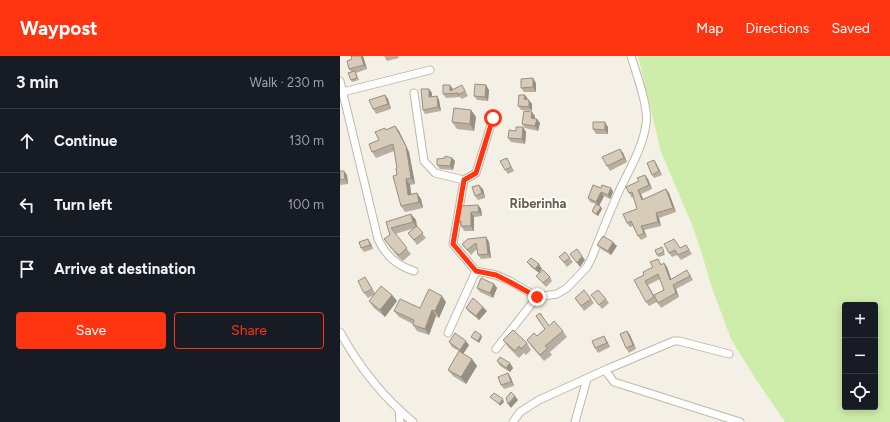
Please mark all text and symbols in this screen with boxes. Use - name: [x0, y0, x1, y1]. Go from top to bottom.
- text: Waypost: [20, 17, 98, 40]
- text: Map: [696, 20, 724, 37]
- text: Directions: [746, 20, 809, 37]
- text: Saved: [831, 20, 870, 37]
- text: 3 min: [16, 72, 58, 92]
- text: Walk · 230 m: [250, 75, 324, 90]
- route start: [484, 109, 502, 127]
- icon: ahead: [16, 130, 38, 152]
- text: Continue: [54, 132, 117, 150]
- text: 130 m: [289, 133, 324, 148]
- icon: left: [16, 194, 38, 216]
- text: Turn left: [54, 196, 112, 214]
- district label: Riberinha: [510, 196, 566, 211]
- text: 100 m: [288, 197, 324, 212]
- icon: arrive: [16, 258, 38, 280]
- text: Arrive at destination: [54, 260, 195, 278]
- route end: [528, 288, 546, 306]
- map controls: [842, 302, 878, 410]
- button: +: [842, 302, 878, 338]
- button: Save: [16, 312, 166, 349]
- button: Share: [174, 312, 324, 349]
- button: −: [842, 338, 878, 374]
- button: locate: [842, 374, 878, 410]

